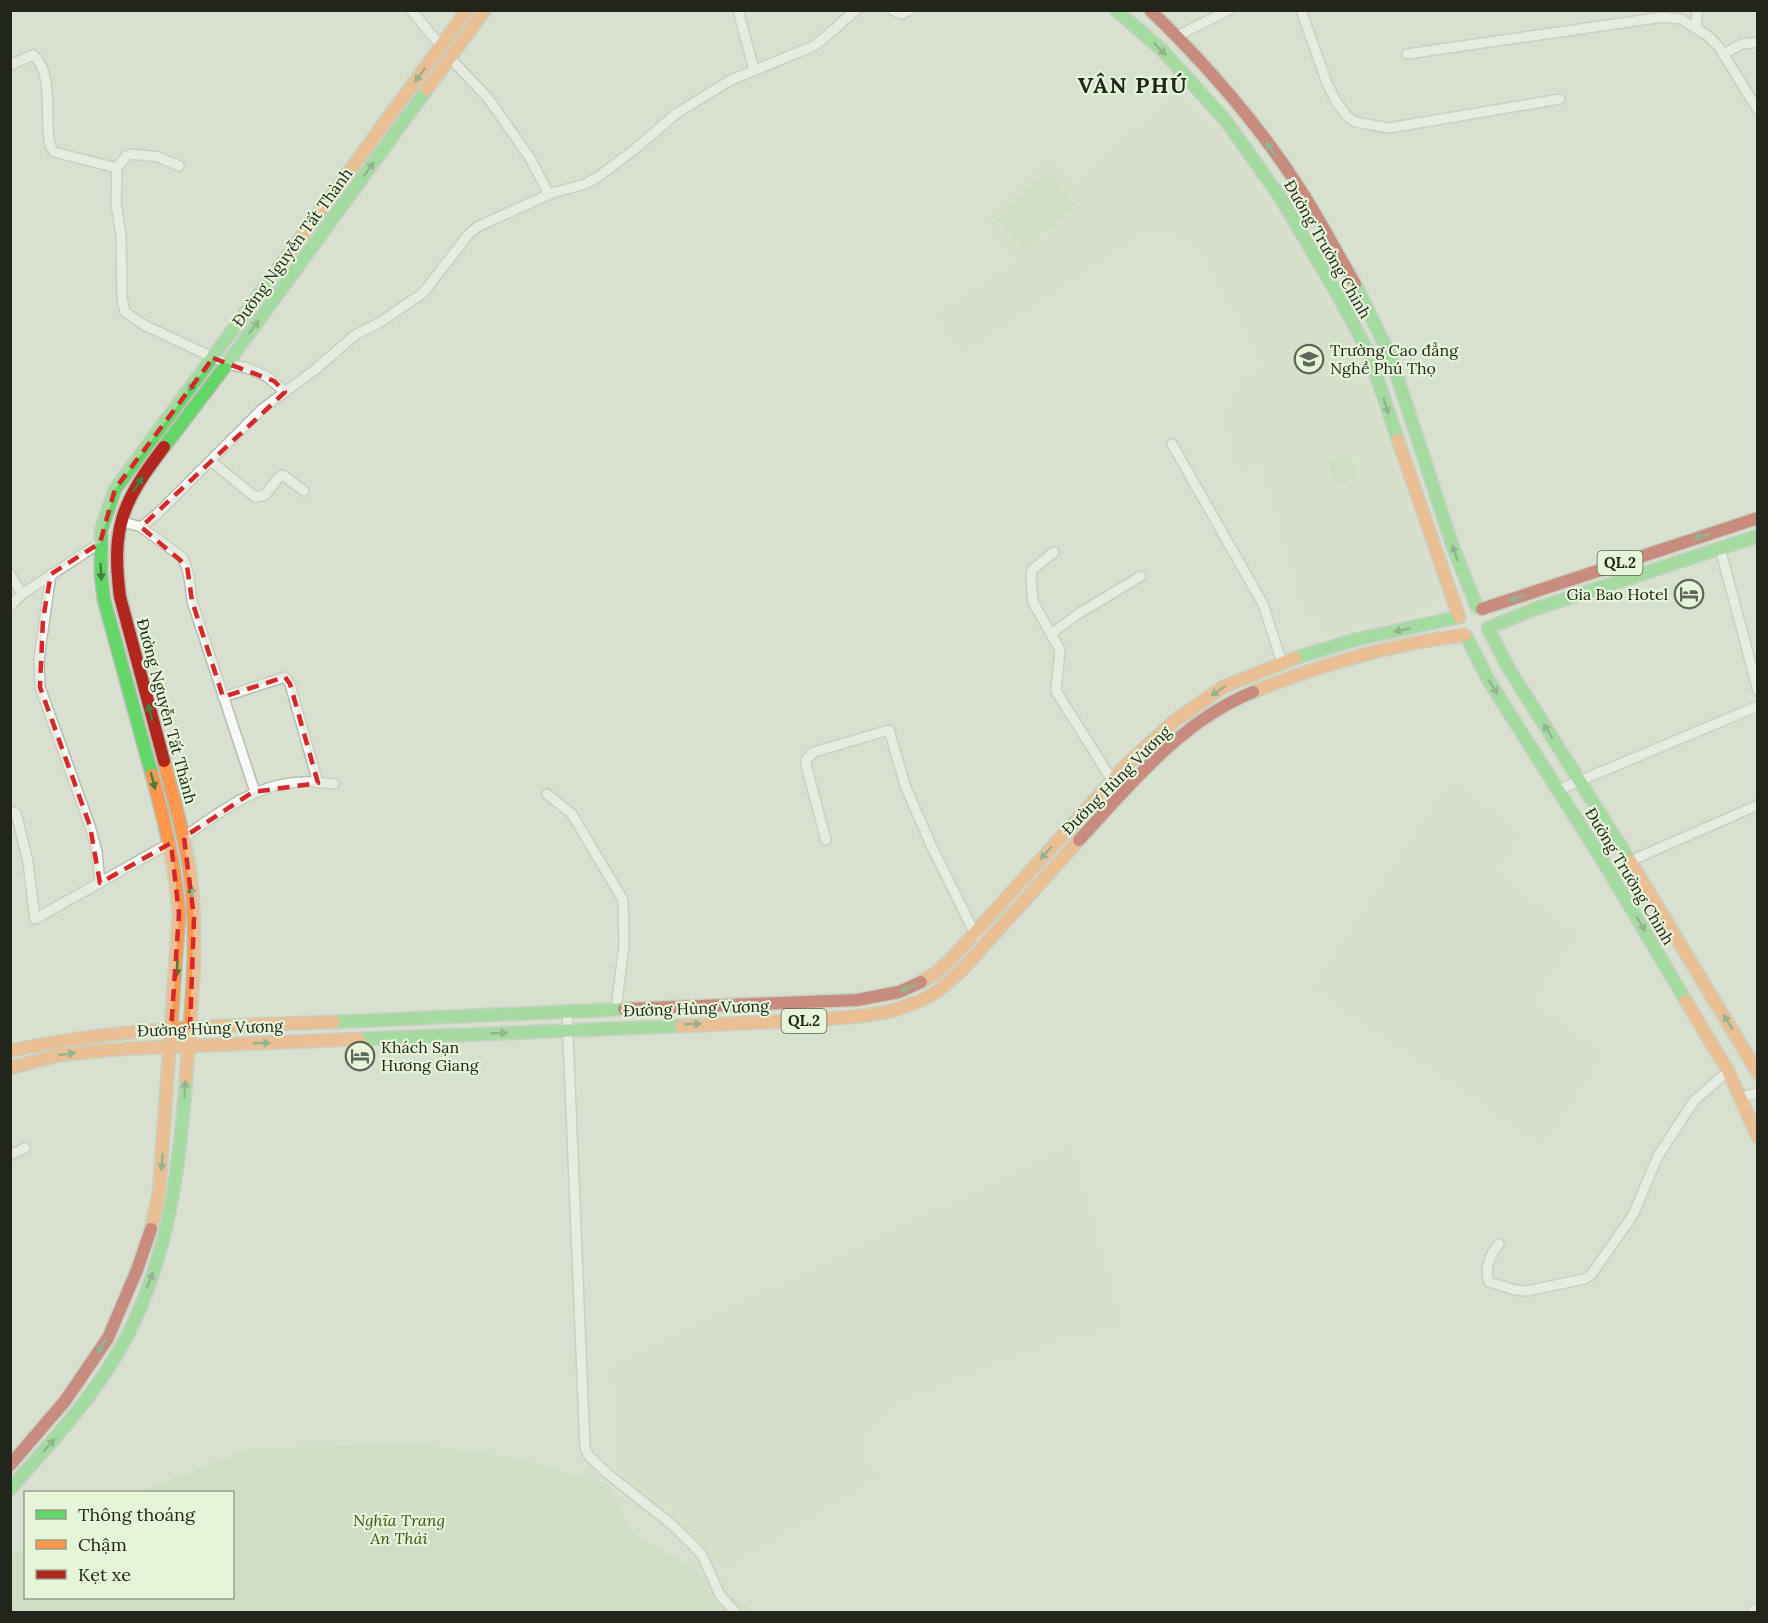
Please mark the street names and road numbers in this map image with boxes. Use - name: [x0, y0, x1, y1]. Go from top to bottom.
- street label: Đường Nguyễn Tất Thành: [228, 163, 357, 330]
- street label: Đường Trường Chinh: [1280, 176, 1376, 322]
- road number: QL.2: [1598, 551, 1642, 575]
- street label: Đường Nguyễn Tất Thành: [133, 616, 202, 806]
- street label: Đường Hùng Vương: [1057, 720, 1176, 839]
- street label: Đường Trường Chinh: [1581, 804, 1679, 949]
- street label: Đường Hùng Vương: [623, 995, 770, 1021]
- road number: QL.2: [782, 1009, 826, 1033]
- street label: Đường Hùng Vương: [137, 1015, 284, 1041]

